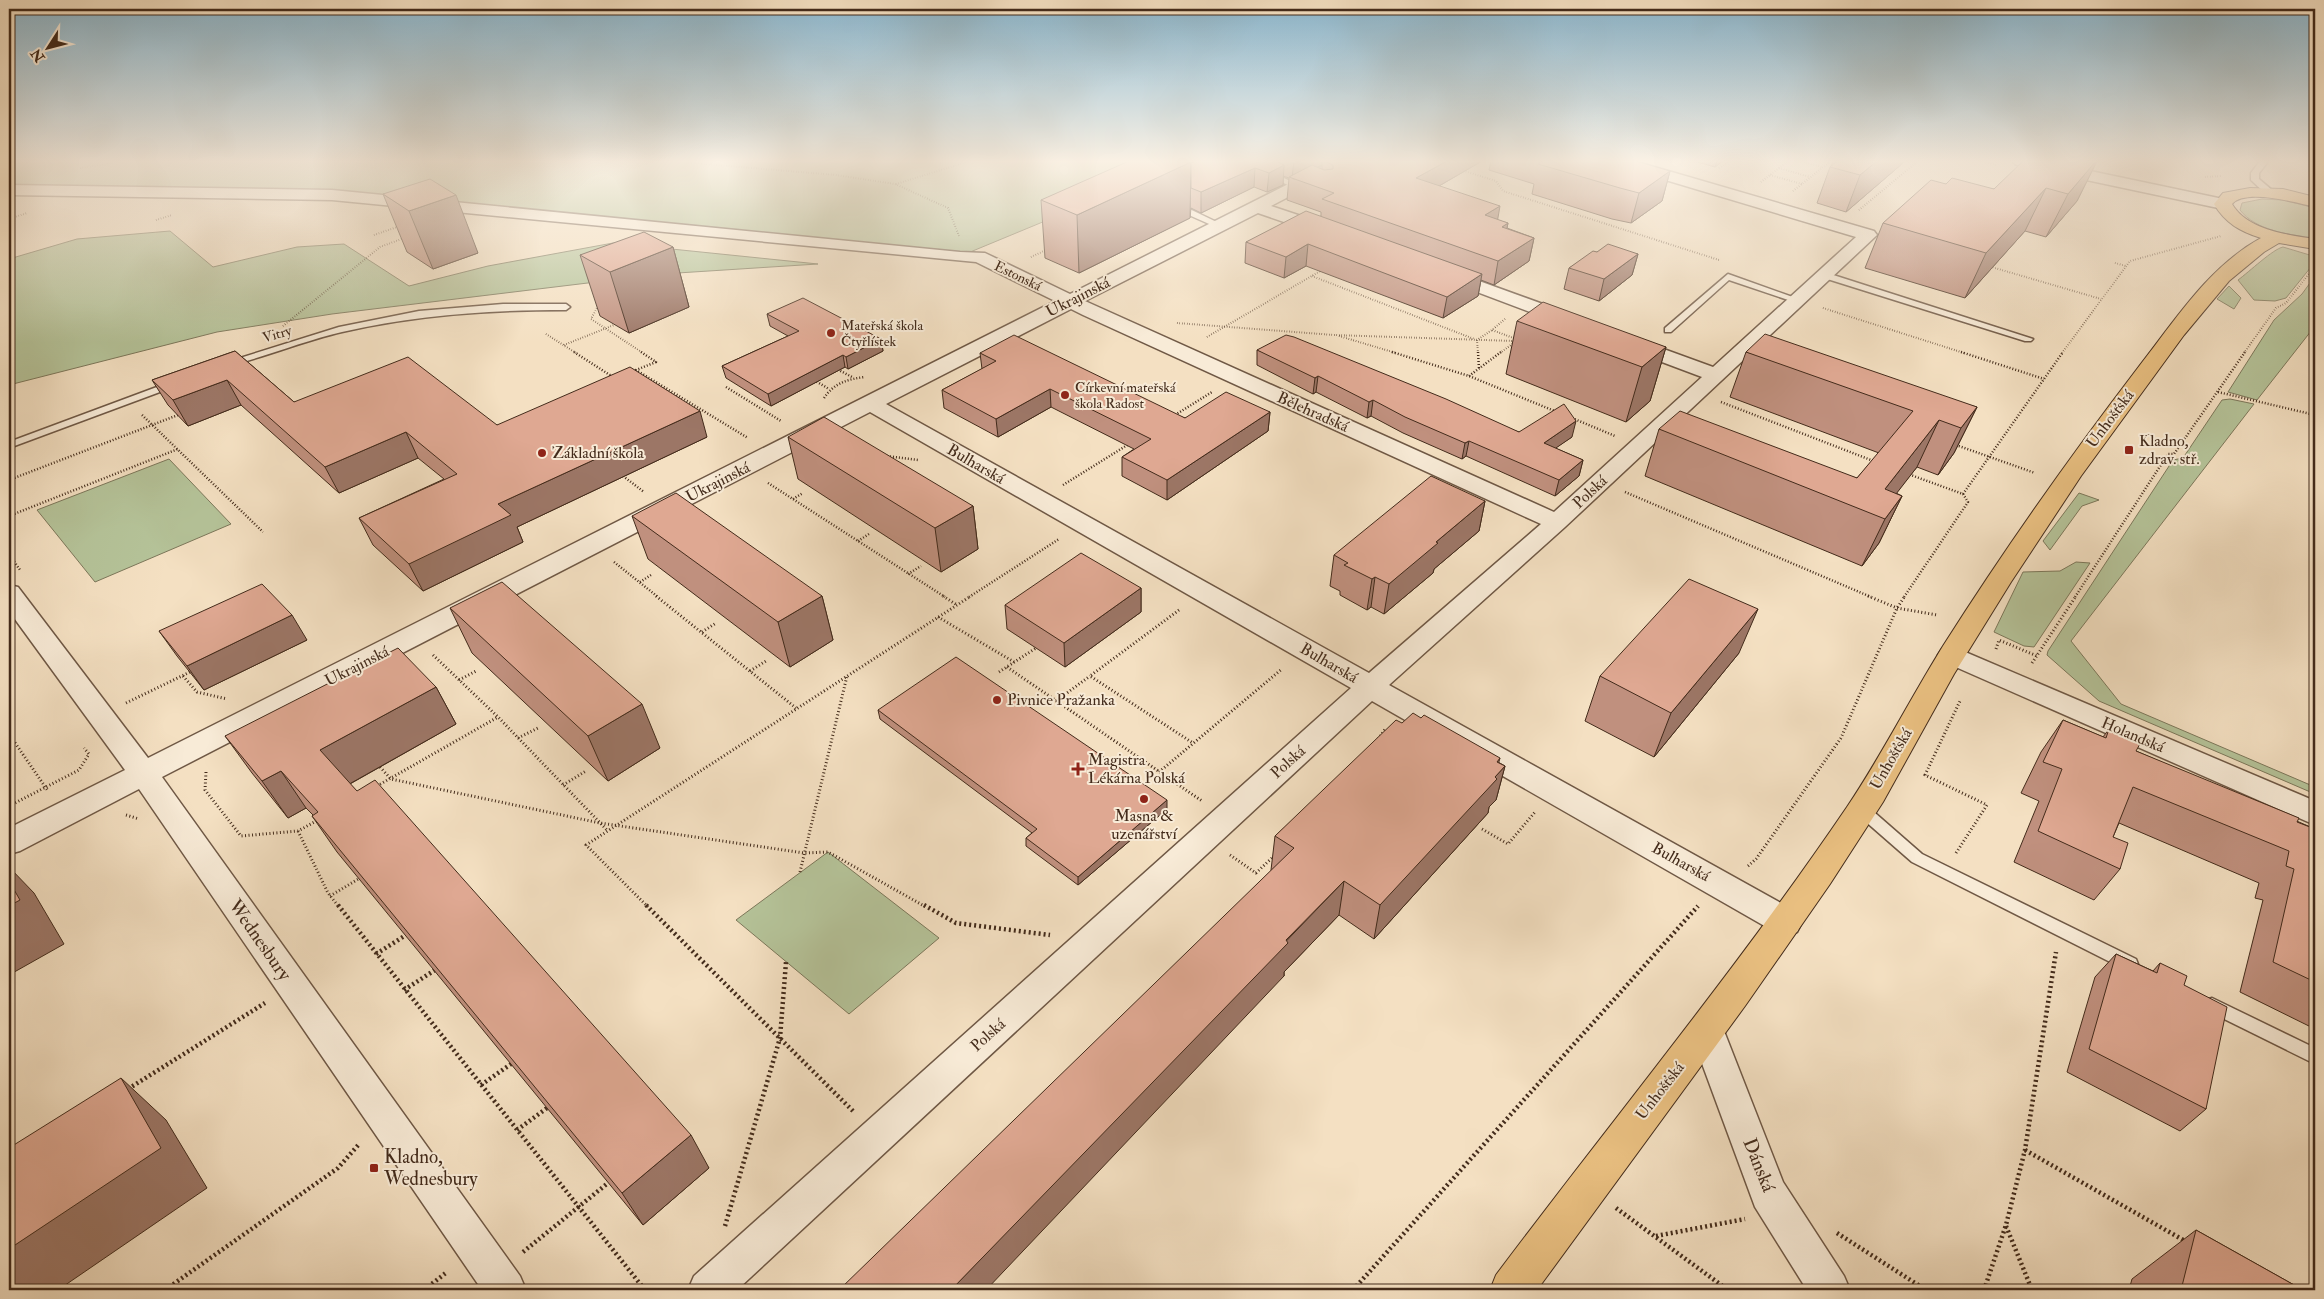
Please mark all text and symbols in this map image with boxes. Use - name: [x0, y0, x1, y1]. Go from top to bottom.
- north arrow: [22, 22, 72, 72]
- text: N: [27, 45, 49, 66]
- street label: Estonská: [992, 257, 1045, 295]
- street label: Ukrajinská: [1043, 272, 1114, 322]
- place label: Mateřská škola Čtyřlístek: [841, 317, 923, 351]
- street label: Vitry: [261, 322, 295, 347]
- marker: Mateřská škola Čtyřlístek: [825, 327, 837, 339]
- place label: Církevní mateřská škola Radost: [1075, 379, 1176, 412]
- street label: Unhošťská: [2082, 386, 2139, 452]
- street label: Bělehradská: [1274, 387, 1352, 437]
- marker: Církevní mateřská škola Radost: [1059, 389, 1071, 401]
- place label: Kladno, zdrav. stř.: [2139, 431, 2200, 469]
- street label: Bulharská: [944, 439, 1009, 489]
- place label: Základní škola: [552, 443, 644, 463]
- marker: Kladno, zdrav. stř.: [2123, 444, 2135, 456]
- marker: Základní škola: [536, 447, 548, 459]
- street label: Ukrajinská: [683, 457, 754, 507]
- street label: Polská: [1568, 471, 1612, 513]
- street label: Bulharská: [1297, 638, 1362, 688]
- street label: Ukrajinská: [322, 641, 393, 691]
- place label: Pivnice Pražanka: [1007, 690, 1115, 710]
- marker: Pivnice Pražanka: [991, 694, 1003, 706]
- street label: Holandská: [2098, 713, 2168, 757]
- street label: Unhošťská: [1865, 724, 1917, 793]
- street label: Polská: [1266, 741, 1310, 783]
- place label: Magistra Lékárna Polská: [1088, 750, 1185, 788]
- marker: Magistra Lékárna Polská: [1072, 763, 1084, 775]
- marker: Masna & uzenářství: [1138, 793, 1150, 805]
- place label: Masna & uzenářství: [1111, 806, 1178, 844]
- street label: Bulharská: [1648, 838, 1714, 886]
- street label: Wednesbury: [223, 894, 297, 986]
- street label: Polská: [966, 1014, 1010, 1056]
- street label: Unhošťská: [1631, 1058, 1689, 1124]
- street label: Dánská: [1737, 1134, 1781, 1196]
- place label: Kladno, Wednesbury: [383, 1145, 478, 1191]
- marker: Kladno, Wednesbury: [368, 1162, 380, 1174]

